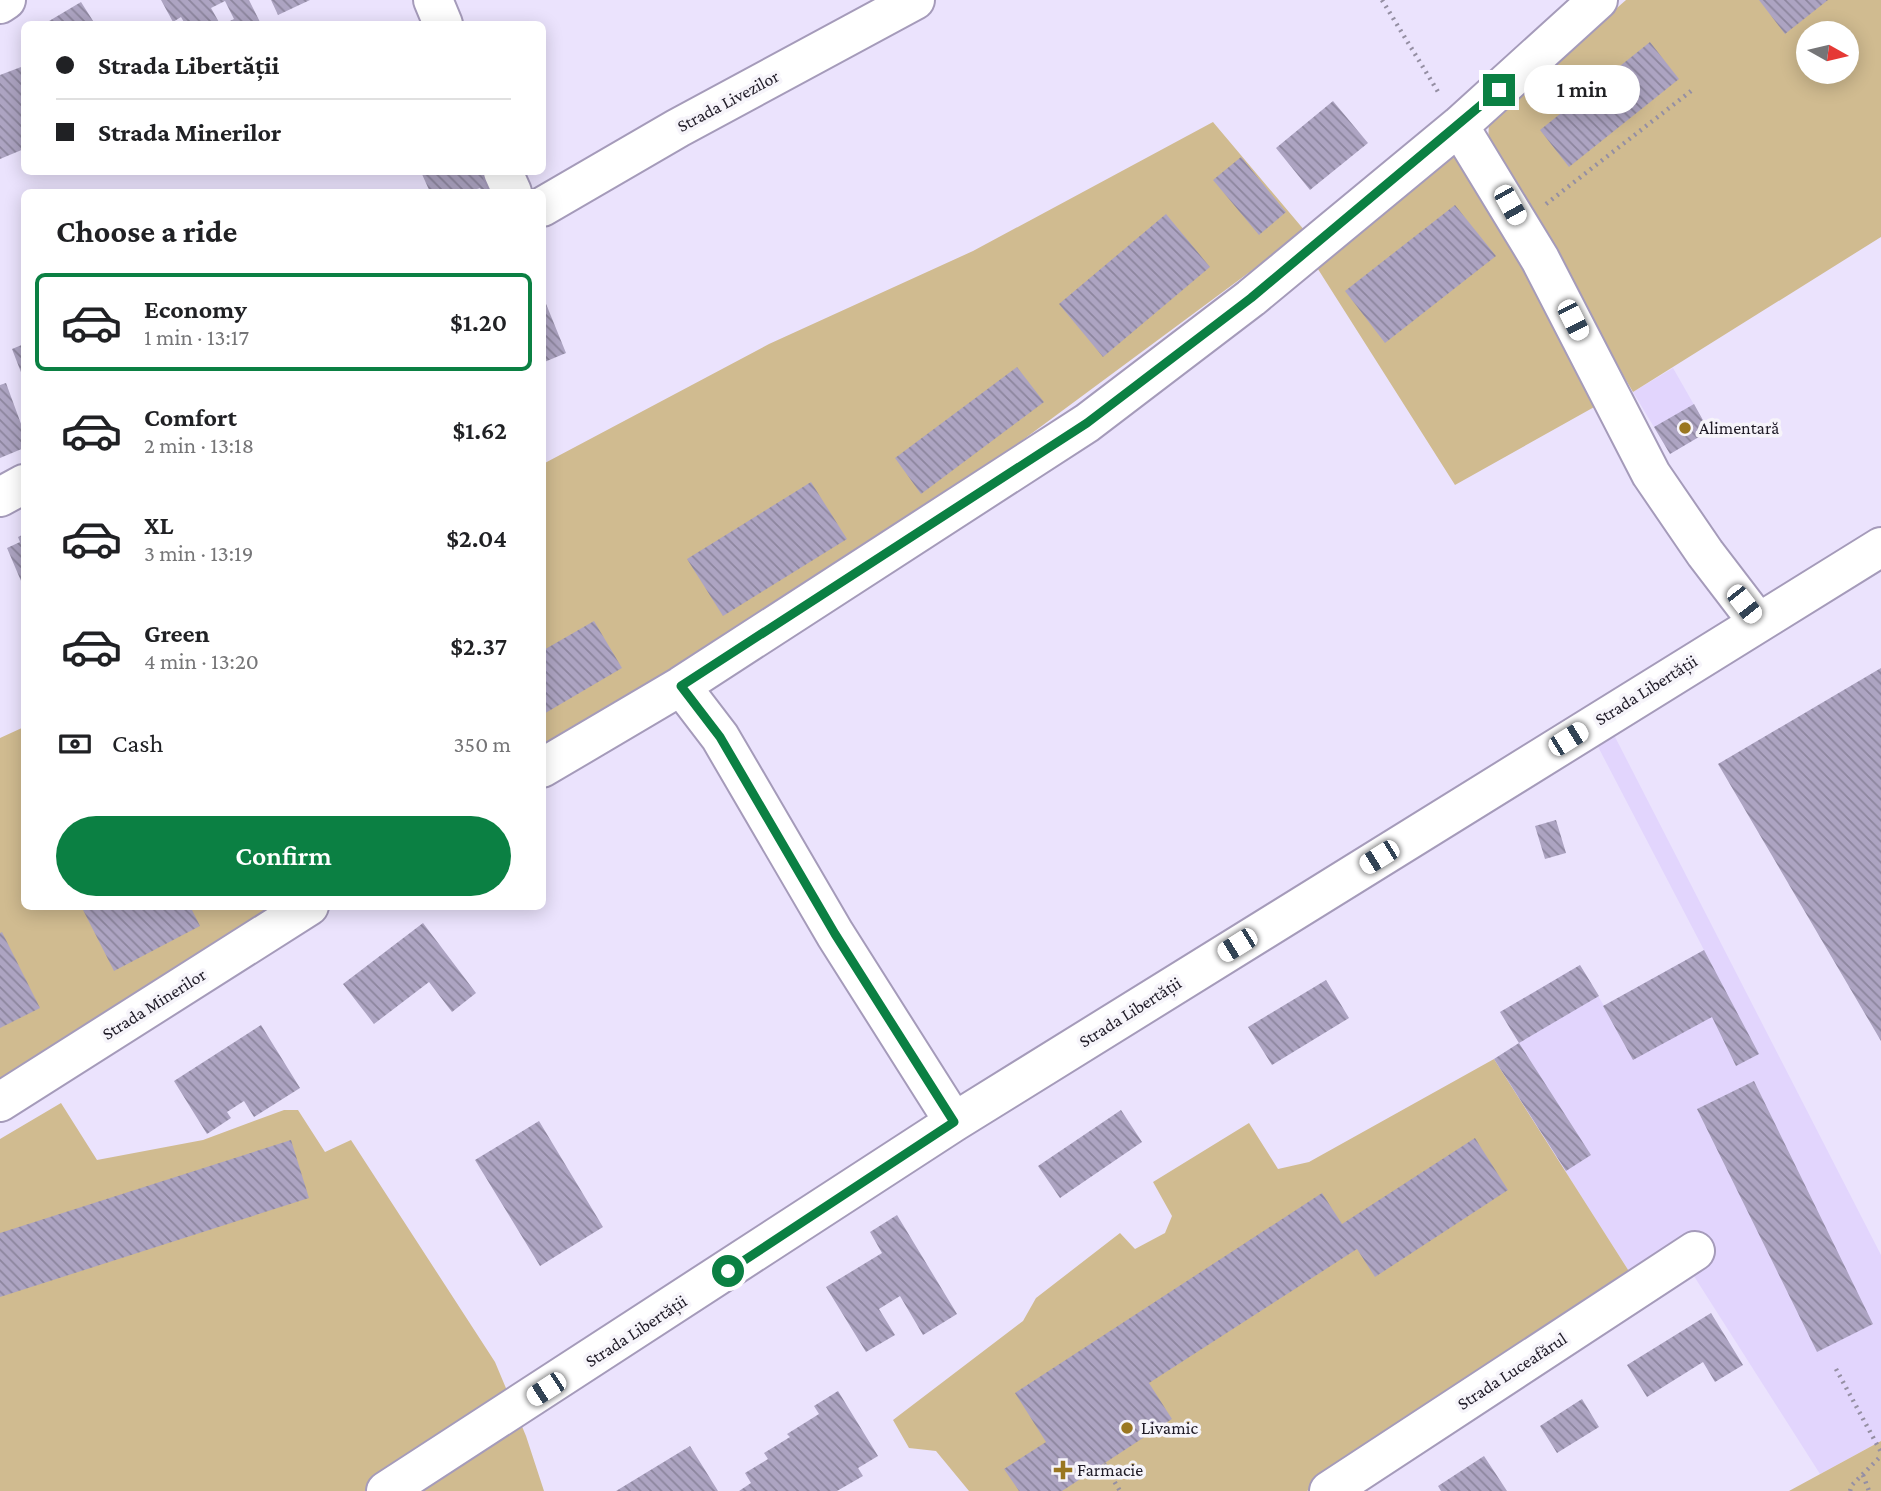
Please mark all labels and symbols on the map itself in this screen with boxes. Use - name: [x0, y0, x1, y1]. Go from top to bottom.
- north arrow: [1796, 21, 1858, 84]
- street label: Strada Livezilor: [674, 66, 783, 136]
- callout: 1 min: [1524, 66, 1639, 114]
- route end: [1483, 74, 1515, 106]
- car: [1491, 182, 1530, 228]
- car: [1555, 297, 1592, 343]
- place label: Alimentară: [1699, 418, 1779, 438]
- marker: Alimentară: [1677, 420, 1693, 436]
- car: [1723, 581, 1766, 627]
- street label: Strada Libertății: [1591, 650, 1702, 731]
- car: [1545, 719, 1592, 759]
- car: [1356, 837, 1403, 877]
- car: [1214, 925, 1261, 965]
- street label: Strada Minerilor: [99, 964, 210, 1044]
- street label: Strada Libertății: [1075, 972, 1186, 1053]
- route start: [712, 1255, 744, 1287]
- street label: Strada Libertății: [582, 1291, 692, 1373]
- street label: Strada Luceafărul: [1454, 1328, 1571, 1414]
- car: [523, 1369, 570, 1409]
- place label: Livamic: [1141, 1418, 1198, 1438]
- marker: Livamic: [1119, 1420, 1135, 1436]
- place label: Farmacie: [1077, 1460, 1143, 1480]
- marker: Farmacie: [1055, 1462, 1071, 1478]

